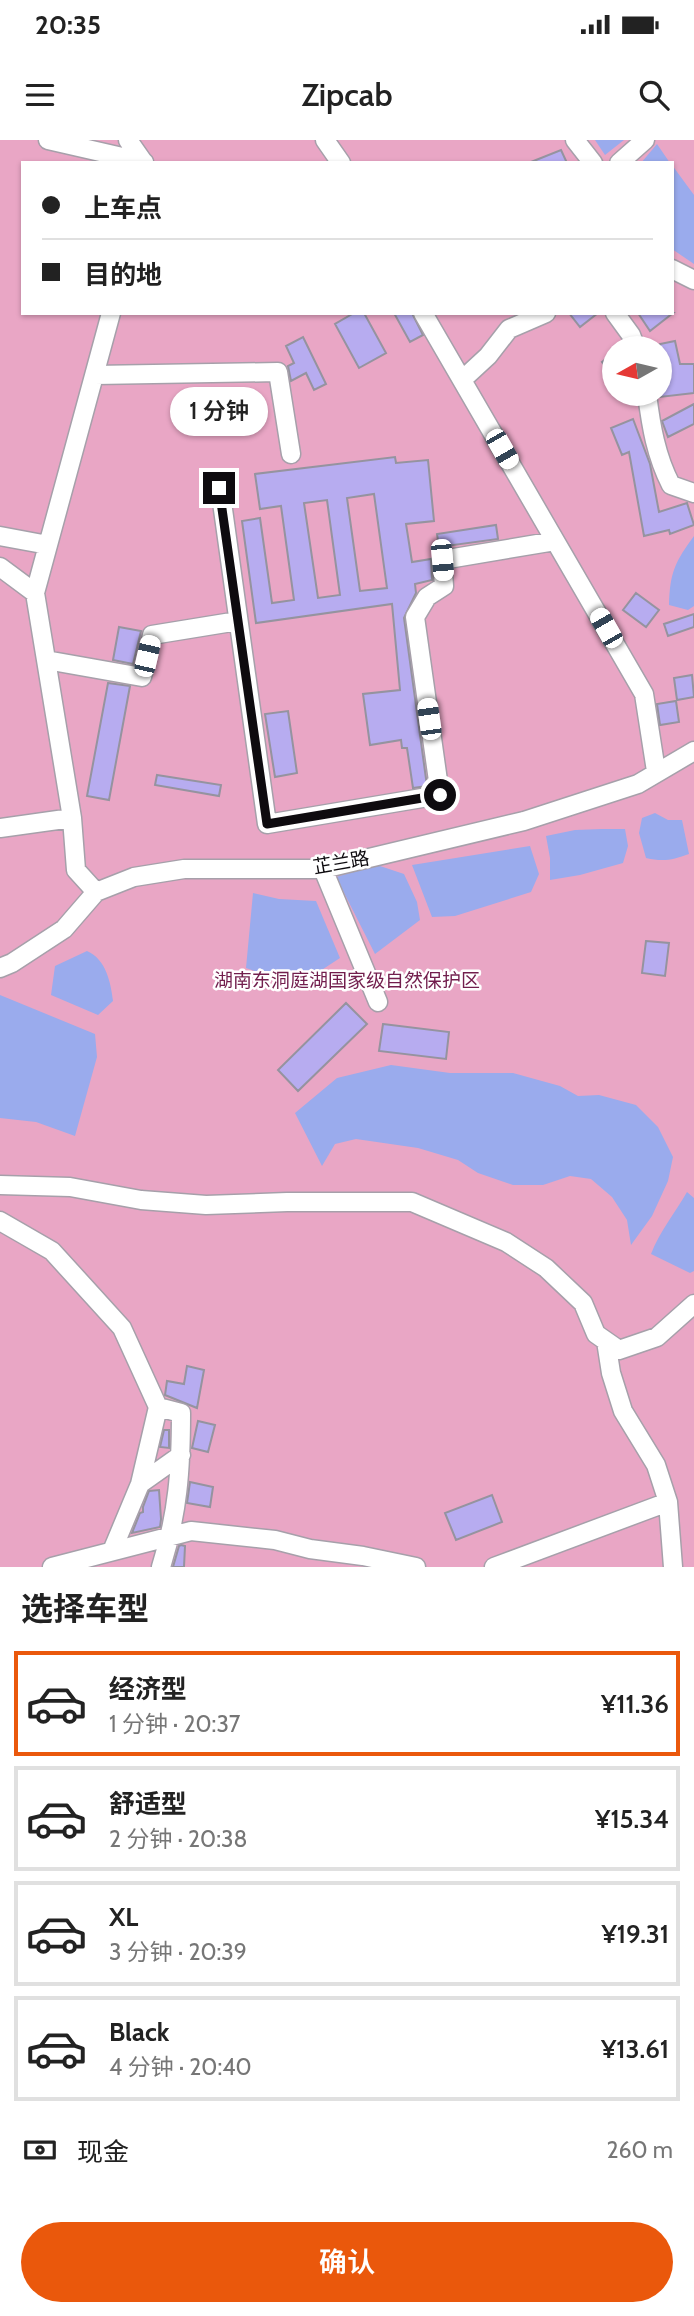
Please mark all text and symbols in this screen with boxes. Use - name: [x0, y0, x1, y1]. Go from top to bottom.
- text: 20:35: [35, 9, 101, 41]
- text: Zipcab: [301, 75, 393, 114]
- icon: menu: [21, 76, 59, 114]
- icon: search: [635, 76, 673, 114]
- text: 上车点: [84, 192, 162, 224]
- text: 目的地: [84, 259, 162, 291]
- north arrow: [602, 336, 672, 406]
- map controls: [602, 336, 672, 406]
- callout: 1 分钟: [170, 386, 268, 436]
- text: 1 分钟: [189, 397, 249, 425]
- car: [483, 426, 522, 472]
- route end: [203, 472, 235, 504]
- car: [430, 538, 455, 582]
- car: [587, 605, 626, 651]
- car: [133, 633, 162, 679]
- car: [416, 697, 443, 741]
- route start: [424, 779, 456, 811]
- street label: 芷兰路: [311, 846, 371, 879]
- park label: 湖南东洞庭湖国家级自然保护区: [214, 969, 480, 992]
- text: 选择车型: [21, 1589, 149, 1628]
- icon: car: [25, 1672, 88, 1735]
- text: 经济型: [109, 1673, 187, 1705]
- text: ¥11.36: [601, 1688, 669, 1720]
- text: 1 分钟 · 20:37: [109, 1710, 240, 1738]
- icon: car: [25, 1787, 88, 1850]
- text: 舒适型: [109, 1788, 187, 1820]
- text: ¥15.34: [595, 1803, 669, 1835]
- text: 2 分钟 · 20:38: [109, 1825, 247, 1853]
- text: XL: [109, 1901, 138, 1933]
- icon: car: [25, 1902, 88, 1965]
- text: ¥19.31: [601, 1918, 669, 1950]
- text: 3 分钟 · 20:39: [109, 1938, 247, 1966]
- text: Black: [109, 2016, 169, 2048]
- icon: car: [25, 2017, 88, 2080]
- text: ¥13.61: [601, 2033, 669, 2065]
- text: 4 分钟 · 20:40: [109, 2053, 252, 2081]
- icon: cash: [21, 2131, 59, 2169]
- text: 现金: [77, 2136, 129, 2168]
- text: 260 m: [606, 2136, 673, 2164]
- button: 确认: [21, 2222, 673, 2302]

